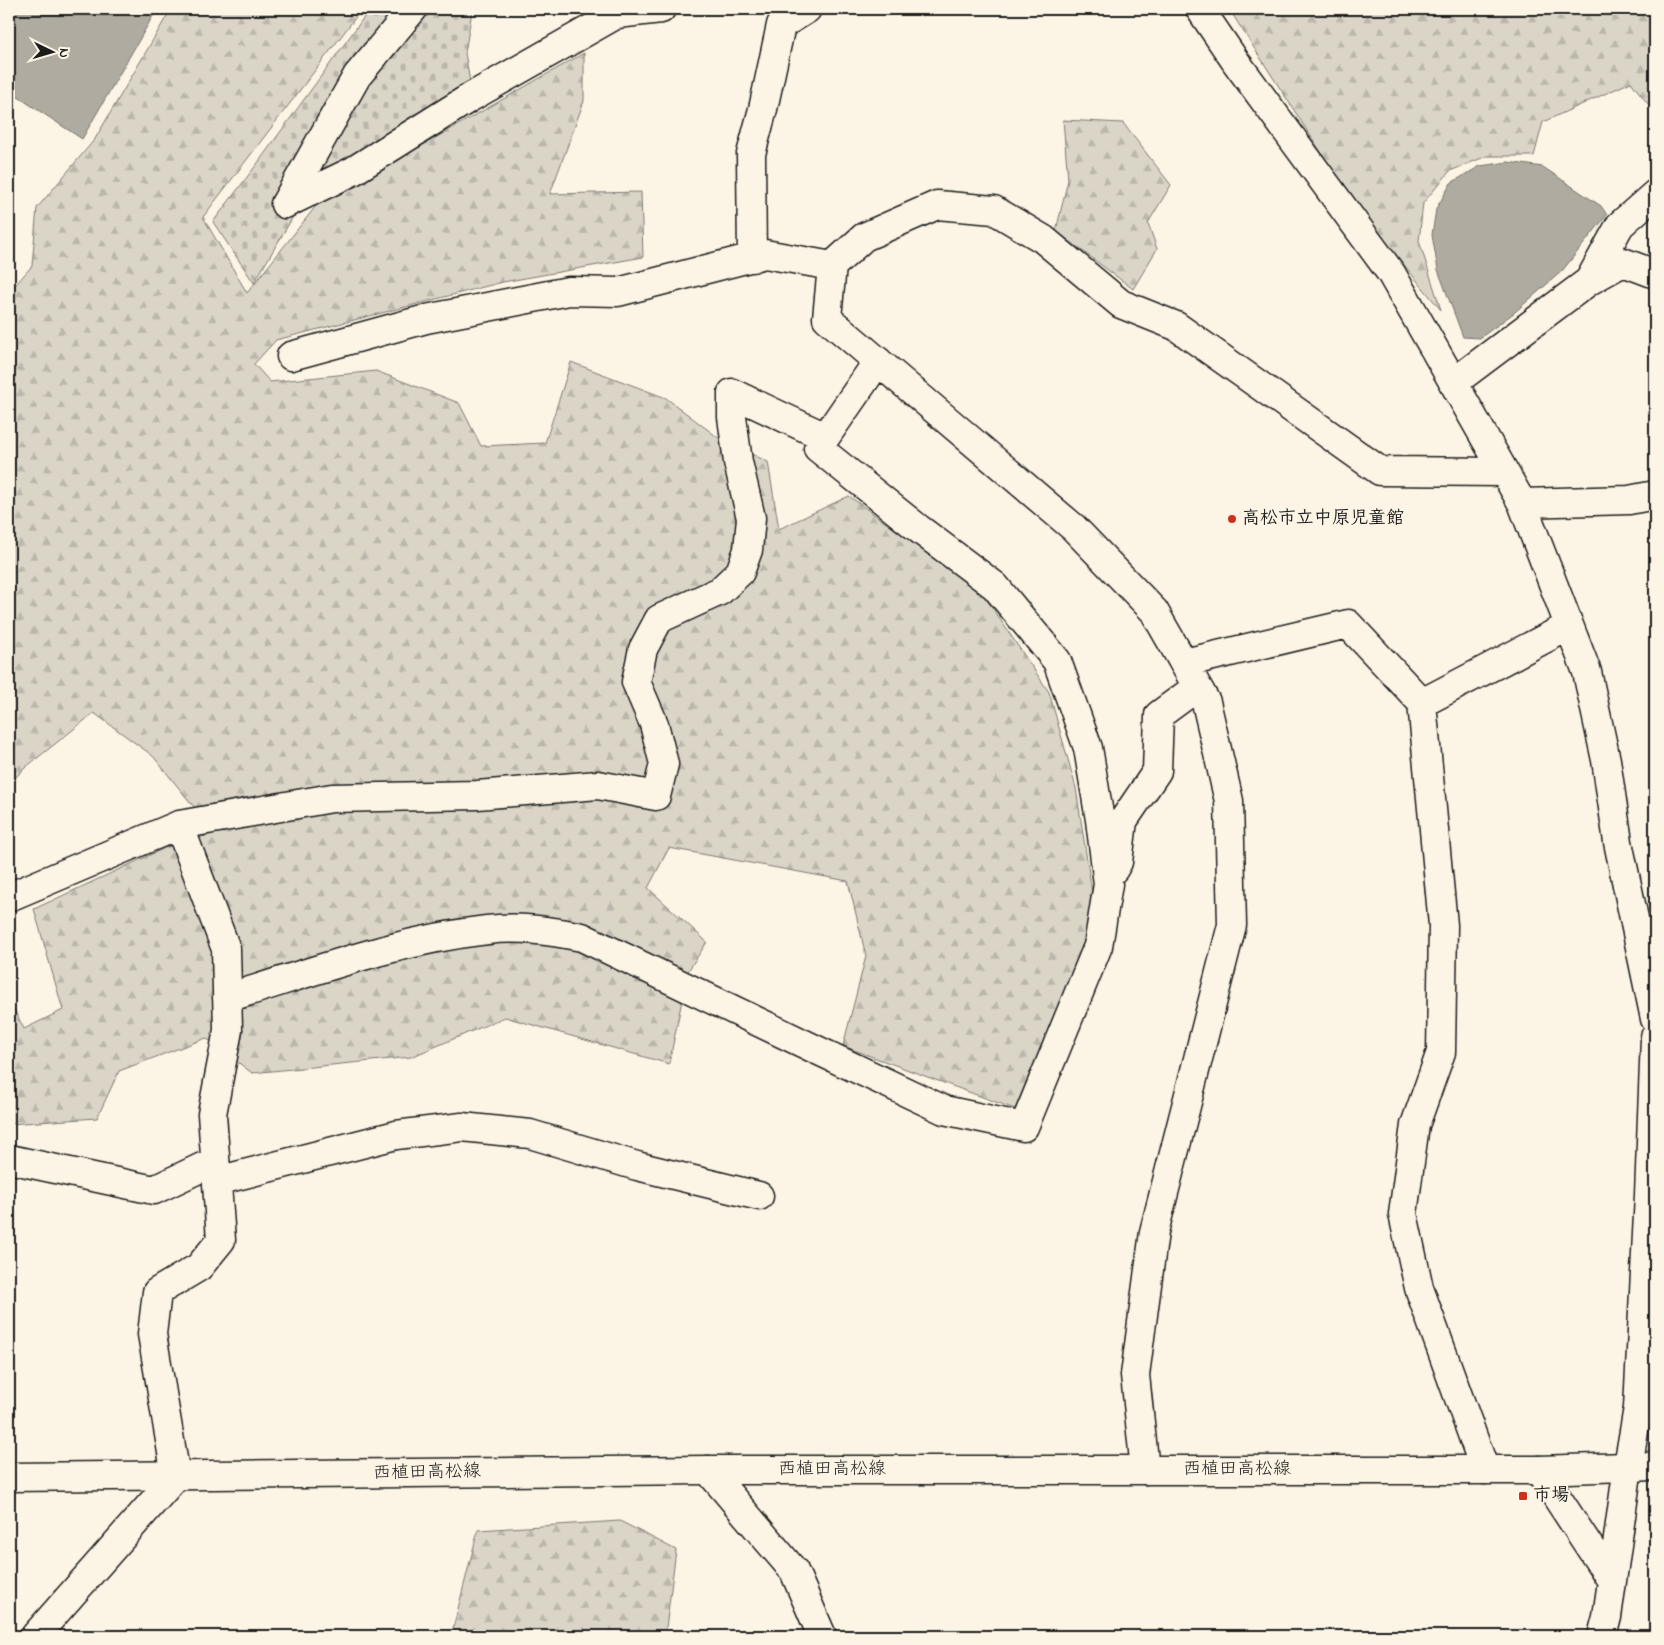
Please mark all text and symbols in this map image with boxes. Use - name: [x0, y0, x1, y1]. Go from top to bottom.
- north arrow: [28, 28, 78, 78]
- text: N: [53, 47, 74, 59]
- place label: 高松市立中原児童館: [1242, 506, 1404, 532]
- marker: 高松市立中原児童館: [1226, 513, 1238, 525]
- street label: 西植田高松線: [778, 1457, 886, 1483]
- street label: 西植田高松線: [1183, 1457, 1291, 1483]
- street label: 西植田高松線: [373, 1459, 481, 1487]
- place label: 市場: [1533, 1483, 1569, 1509]
- marker: 市場: [1517, 1490, 1529, 1502]

